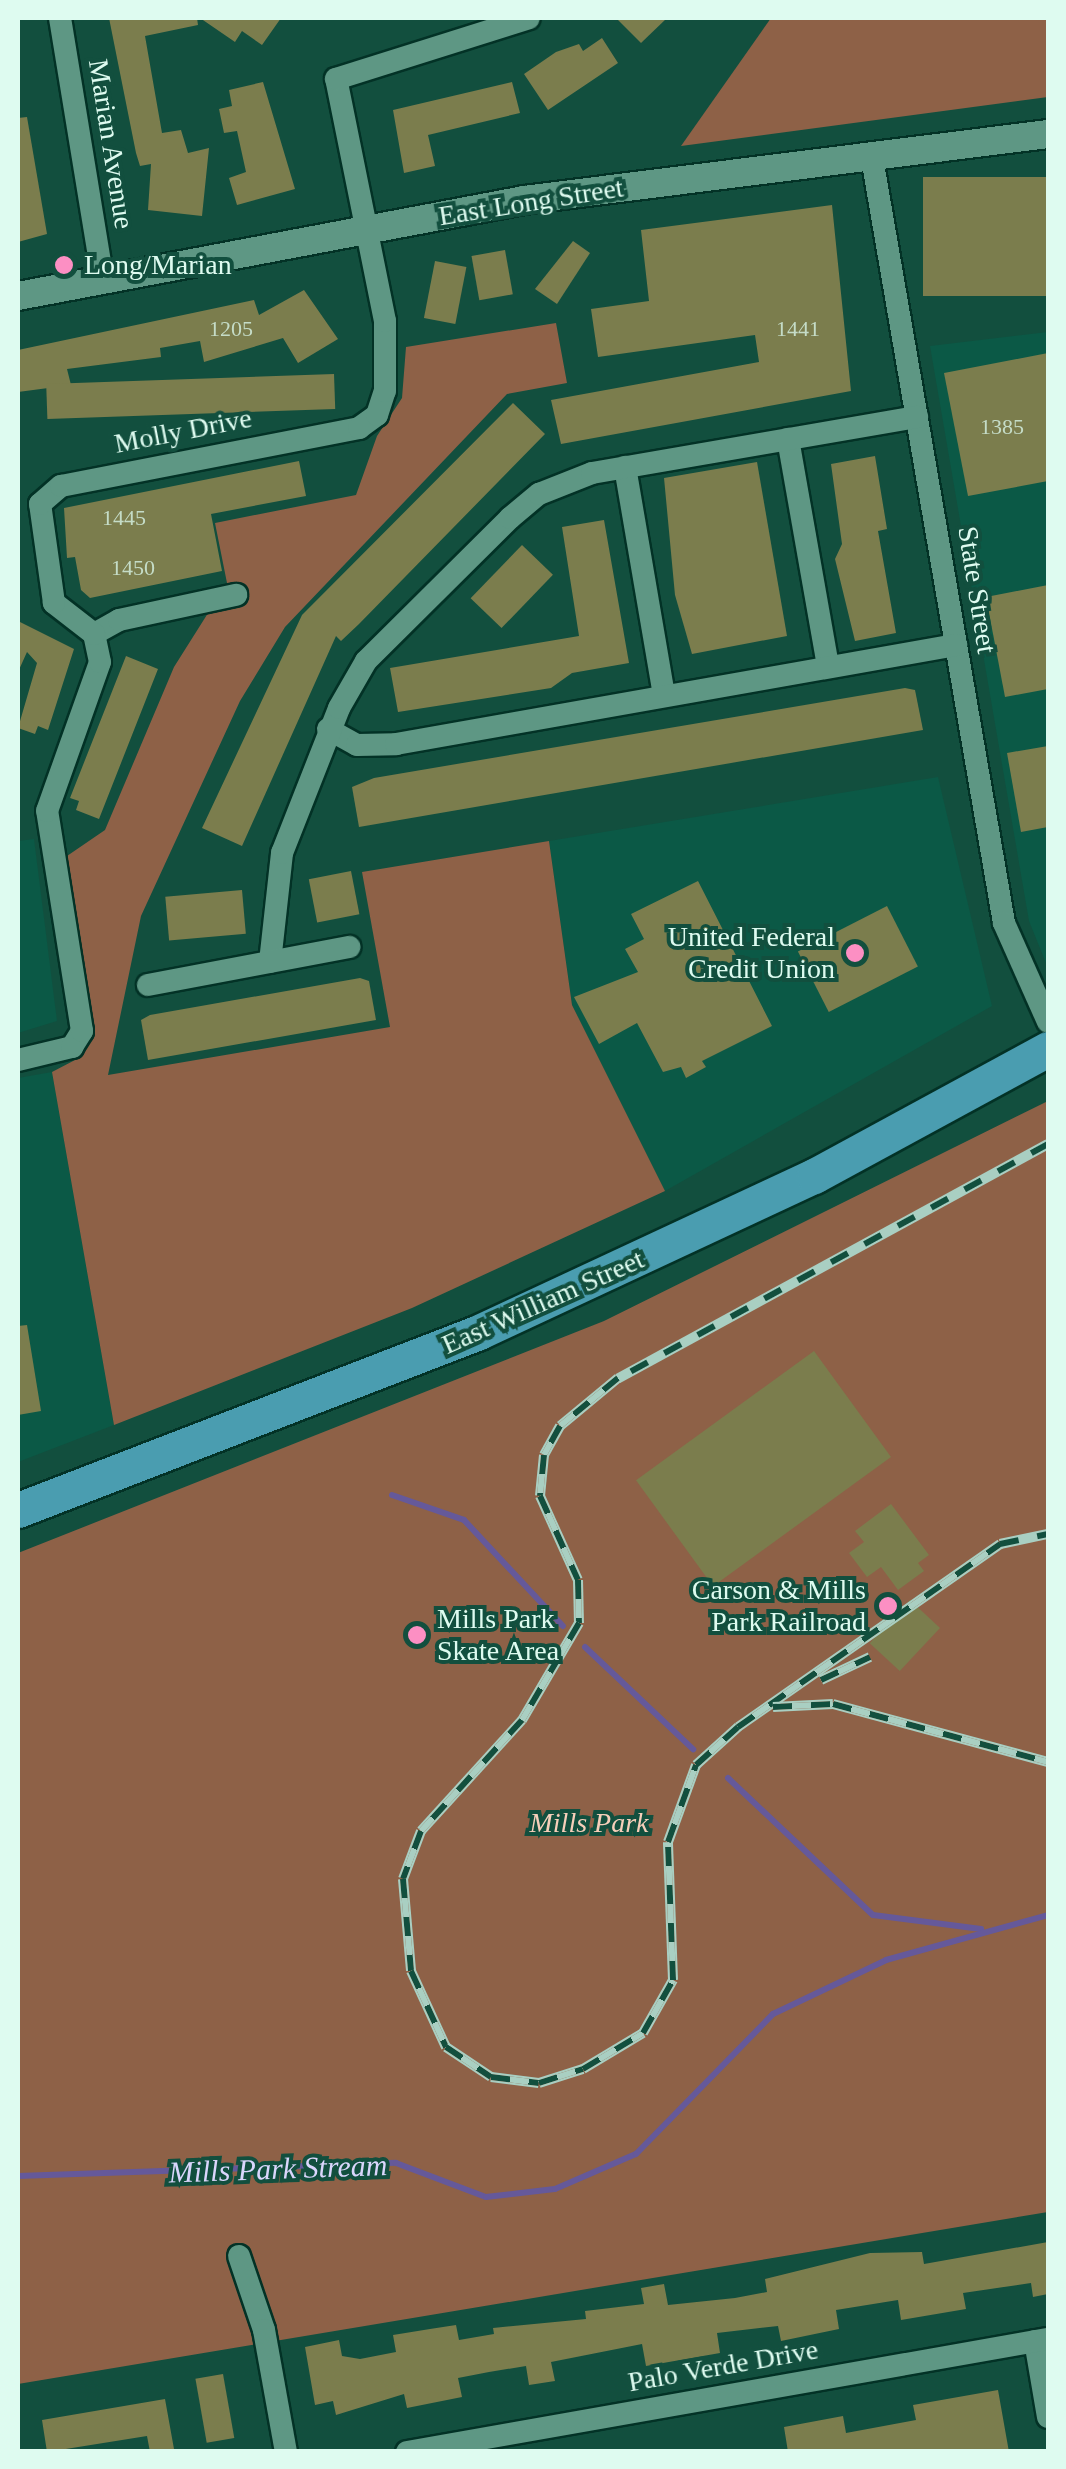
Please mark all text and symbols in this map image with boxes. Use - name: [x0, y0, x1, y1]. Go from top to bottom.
- street label: Marian Avenue: [81, 56, 141, 232]
- street label: East Long Street: [436, 171, 626, 233]
- place label: Long/Marian: [84, 248, 232, 282]
- marker: Long/Marian: [53, 254, 75, 276]
- house number: 1205: [209, 316, 253, 342]
- house number: 1441: [776, 316, 820, 342]
- street label: Molly Drive: [111, 401, 255, 461]
- house number: 1385: [980, 414, 1024, 440]
- house number: 1445: [102, 505, 146, 531]
- street label: State Street: [950, 524, 1004, 656]
- house number: 1450: [111, 555, 155, 581]
- place label: United Federal Credit Union: [668, 920, 835, 986]
- marker: United Federal Credit Union: [844, 942, 866, 964]
- street label: East William Street: [437, 1242, 649, 1362]
- place label: Carson & Mills Park Railroad: [692, 1573, 866, 1639]
- marker: Carson & Mills Park Railroad: [875, 1593, 901, 1619]
- place label: Mills Park Skate Area: [437, 1602, 561, 1668]
- marker: Mills Park Skate Area: [406, 1624, 428, 1646]
- park label: Mills Park: [530, 1806, 648, 1840]
- water label: Mills Park Stream: [168, 2147, 388, 2191]
- street label: Palo Verde Drive: [625, 2333, 821, 2399]

